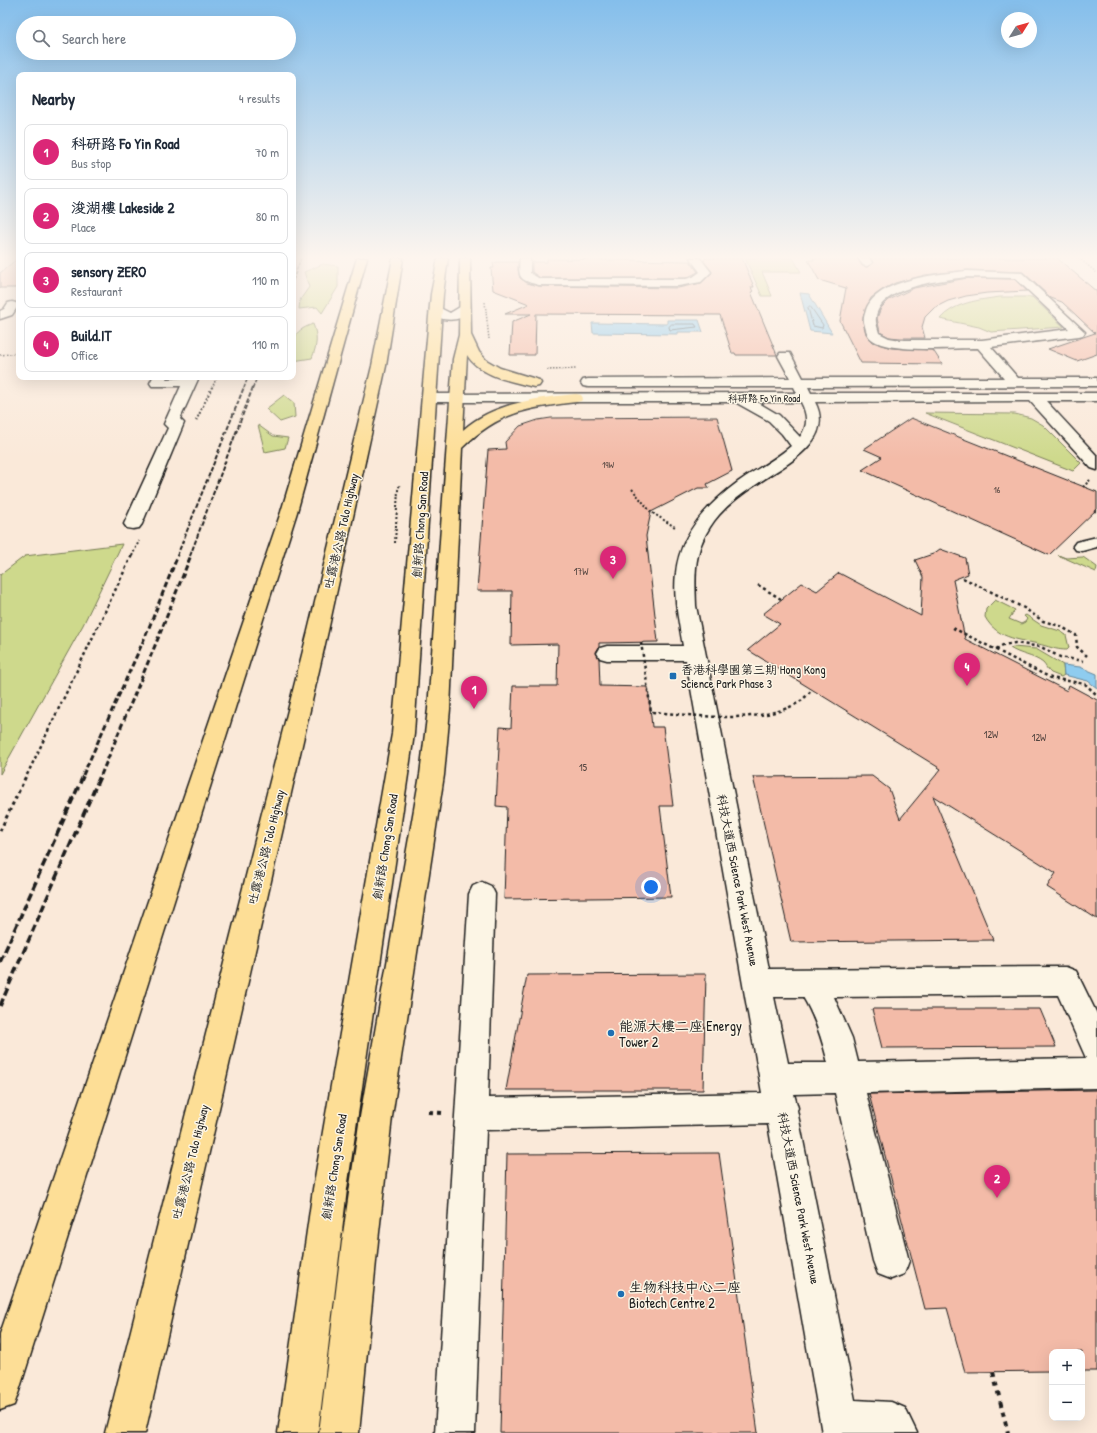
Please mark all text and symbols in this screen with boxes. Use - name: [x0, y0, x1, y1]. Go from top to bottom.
- north arrow: [1001, 12, 1037, 48]
- search box: [16, 16, 296, 60]
- icon: search: [30, 27, 52, 49]
- text: Search here: [62, 28, 126, 49]
- text: Nearby: [32, 87, 75, 110]
- text: 4 results: [239, 89, 280, 107]
- text: 科研路 Fo Yin Road: [71, 133, 179, 154]
- text: 1: [44, 143, 48, 161]
- text: 70 m: [255, 143, 279, 161]
- text: Bus stop: [71, 154, 111, 172]
- text: 浚湖樓 Lakeside 2: [71, 197, 175, 218]
- text: 2: [43, 207, 49, 225]
- text: 80 m: [256, 207, 279, 225]
- text: Place: [71, 218, 96, 236]
- text: sensory ZERO: [71, 261, 146, 282]
- text: 3: [43, 271, 49, 289]
- text: 110 m: [252, 271, 279, 289]
- text: Restaurant: [71, 282, 122, 300]
- text: Build.IT: [71, 325, 112, 346]
- text: 4: [44, 335, 48, 353]
- text: 110 m: [252, 335, 279, 353]
- text: Office: [71, 346, 98, 364]
- street label: 科研路 Fo Yin Road: [728, 392, 800, 405]
- house number: 19W: [602, 459, 615, 471]
- street label: 創新路 Chong San Road: [408, 471, 432, 579]
- street label: 吐露港公路 Tolo Highway: [319, 472, 363, 590]
- house number: 16: [994, 484, 1001, 496]
- pin: 3: [600, 546, 626, 579]
- house number: 17W: [574, 565, 589, 578]
- pin: 4: [954, 653, 980, 686]
- place label: 香港科學園第三期 Hong Kong Science Park Phase 3: [681, 661, 826, 692]
- marker: 香港科學園第三期 Hong Kong Science Park Phase 3: [668, 671, 678, 681]
- pin: 1: [461, 676, 487, 709]
- house number: 12W: [984, 728, 999, 741]
- house number: 12W: [1032, 731, 1047, 744]
- house number: 15: [579, 761, 588, 774]
- street label: 吐露港公路 Tolo Highway: [243, 788, 289, 906]
- street label: 創新路 Chong San Road: [368, 793, 402, 901]
- street label: 科技大道西 Science Park West Avenue: [713, 793, 763, 968]
- your location: [641, 877, 661, 897]
- place label: 能源大樓二座 Energy Tower 2: [619, 1016, 742, 1051]
- marker: 能源大樓二座 Energy Tower 2: [606, 1028, 616, 1038]
- street label: 吐露港公路 Tolo Highway: [167, 1103, 213, 1221]
- street label: 科技大道西 Science Park West Avenue: [774, 1111, 824, 1286]
- street label: 創新路 Chong San Road: [317, 1113, 351, 1221]
- pin: 2: [984, 1165, 1010, 1198]
- place label: 生物科技中心二座 Biotech Centre 2: [629, 1277, 741, 1312]
- marker: 生物科技中心二座 Biotech Centre 2: [616, 1289, 626, 1299]
- map controls: [1049, 1349, 1085, 1421]
- button: +: [1049, 1349, 1085, 1385]
- button: −: [1049, 1385, 1085, 1421]

